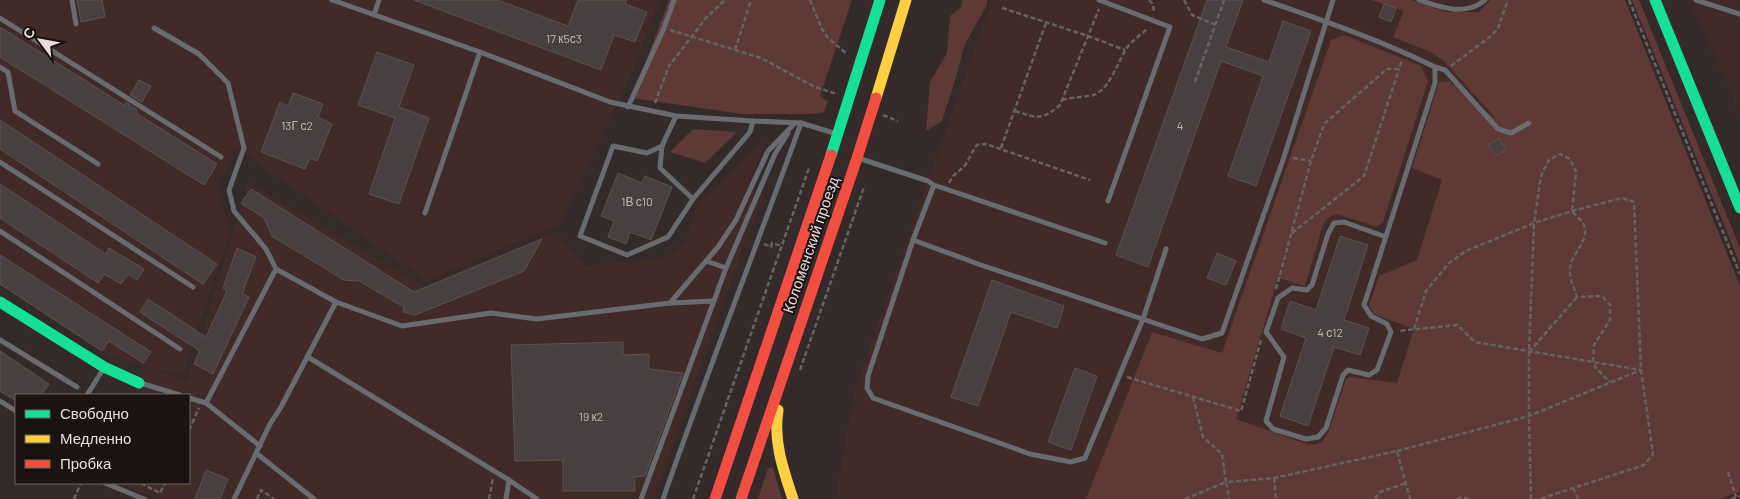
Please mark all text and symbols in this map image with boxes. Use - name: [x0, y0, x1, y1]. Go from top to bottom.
- north arrow: [15, 15, 65, 65]
- text: С: [19, 24, 38, 42]
- house number: 17 к5с3: [546, 31, 582, 45]
- house number: 13Г с2: [281, 118, 313, 132]
- house number: 4: [1177, 118, 1183, 132]
- street label: Коломенский проезд: [778, 174, 842, 315]
- house number: 1В с10: [621, 194, 653, 208]
- house number: 4 с12: [1317, 325, 1343, 339]
- legend: [15, 394, 190, 484]
- text: Свободно: [60, 404, 129, 422]
- house number: 19 к2: [579, 409, 603, 423]
- text: Медленно: [60, 429, 131, 447]
- text: Пробка: [60, 454, 112, 472]

